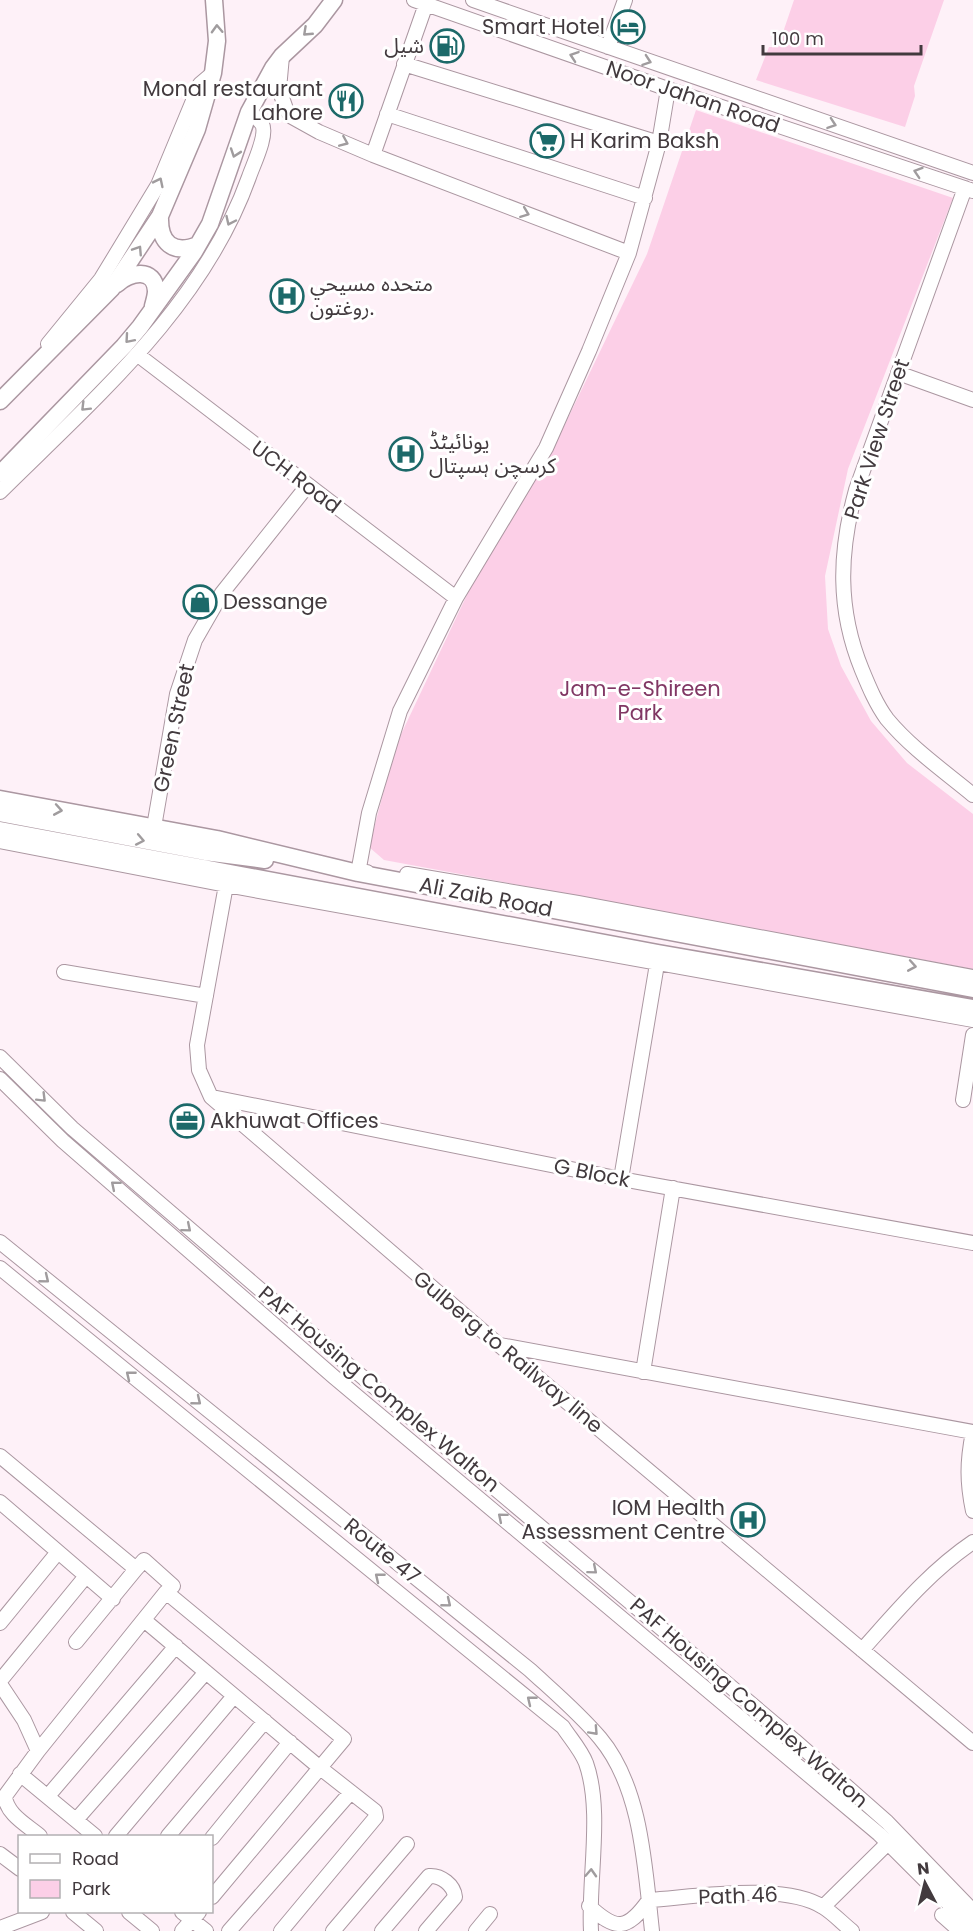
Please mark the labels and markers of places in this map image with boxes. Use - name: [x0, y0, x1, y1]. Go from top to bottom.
- hotel icon: Smart Hotel: [610, 9, 646, 45]
- place label: Smart Hotel: [482, 12, 605, 41]
- fuel station icon: شیل: [429, 28, 465, 64]
- place label: شیل: [384, 31, 424, 60]
- place label: Monal restaurant Lahore: [143, 74, 323, 127]
- restaurant icon: Monal restaurant Lahore: [328, 83, 364, 119]
- supermarket icon: H Karim Baksh: [529, 123, 565, 159]
- place label: H Karim Baksh: [570, 126, 719, 155]
- place label: متحده مسیحي روغتون.: [310, 269, 433, 322]
- hospital icon: متحده مسیحي روغتون.: [269, 278, 305, 314]
- place label: یونائیٹڈ کرسچن ہسپتال: [429, 427, 556, 480]
- hospital icon: یونائیٹڈ کرسچن ہسپتال: [388, 436, 424, 472]
- shop icon: Dessange: [182, 584, 218, 620]
- place label: Dessange: [223, 587, 328, 616]
- office icon: Akhuwat Offices: [169, 1103, 205, 1139]
- place label: Akhuwat Offices: [210, 1106, 379, 1135]
- place label: IOM Health Assessment Centre: [521, 1493, 725, 1546]
- hospital icon: IOM Health Assessment Centre: [730, 1502, 766, 1538]

